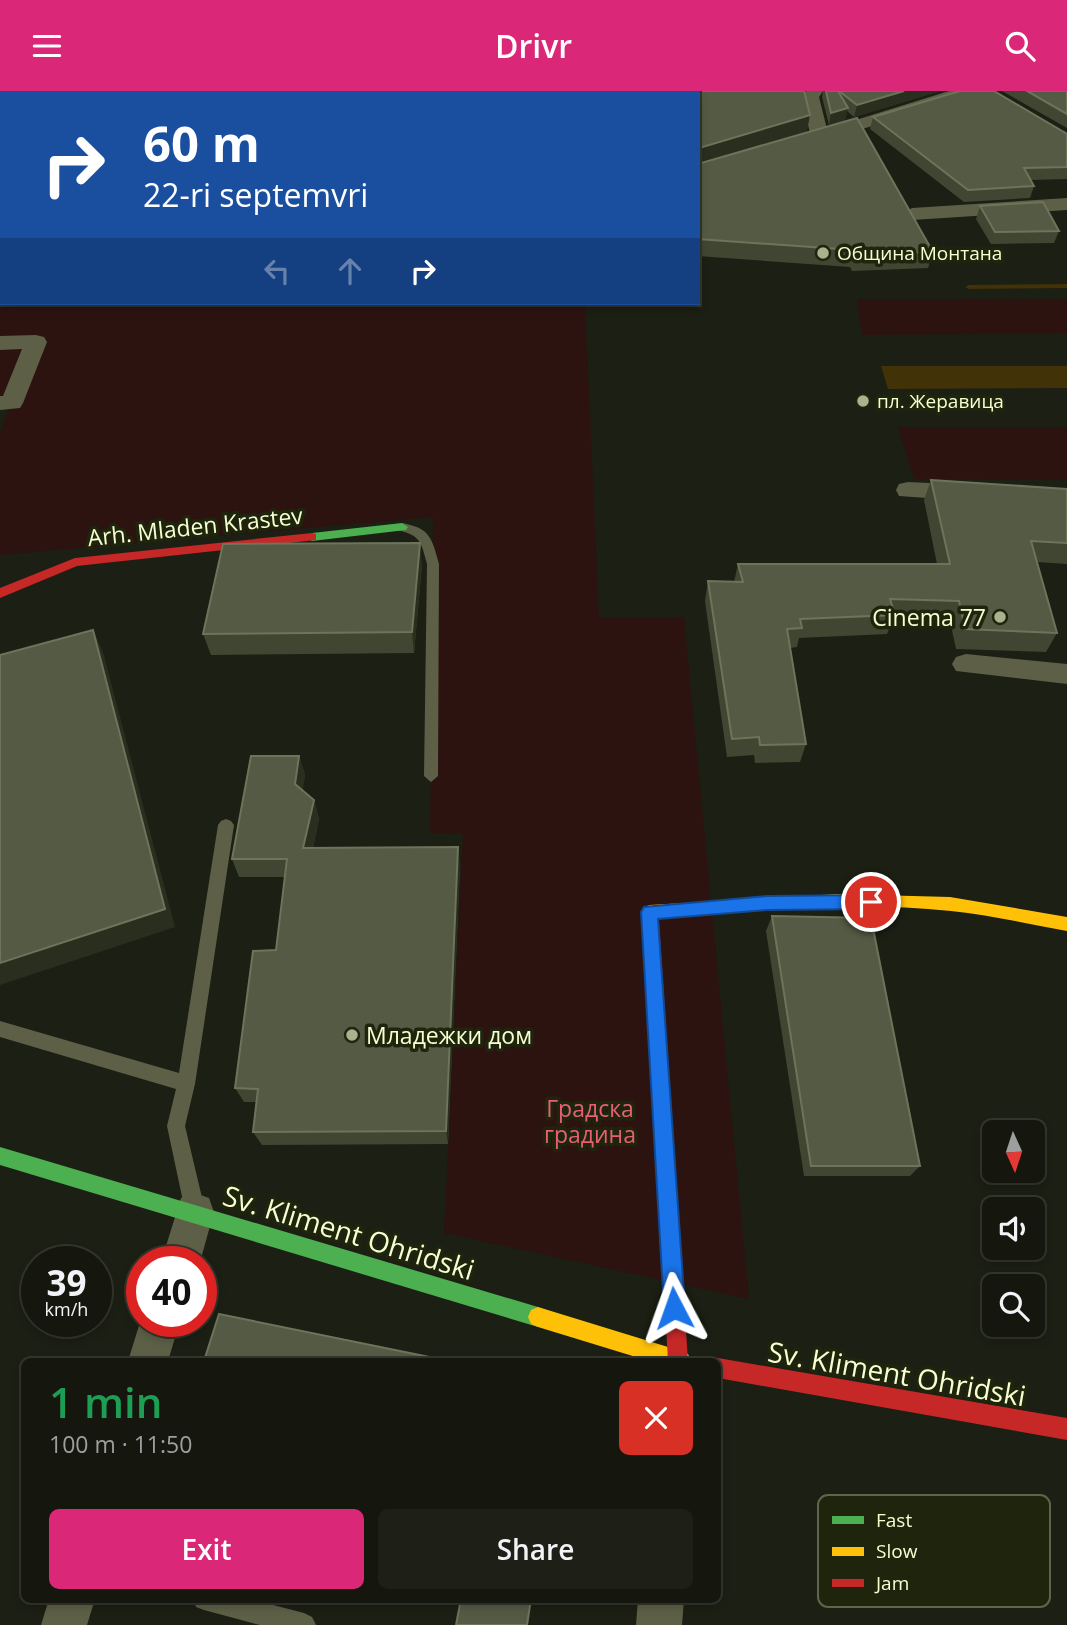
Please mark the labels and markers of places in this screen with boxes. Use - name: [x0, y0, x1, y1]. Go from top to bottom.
- place label: Община Монтана: [837, 240, 1002, 266]
- marker: Община Монтана: [815, 245, 831, 261]
- place label: пл. Жеравица: [877, 388, 1004, 414]
- marker: пл. Жеравица: [855, 393, 871, 409]
- place label: Cinema 77: [872, 601, 986, 633]
- marker: Cinema 77: [992, 609, 1008, 625]
- pin: [841, 872, 901, 932]
- place label: Младежки дом: [366, 1019, 532, 1051]
- marker: Младежки дом: [344, 1027, 360, 1043]

